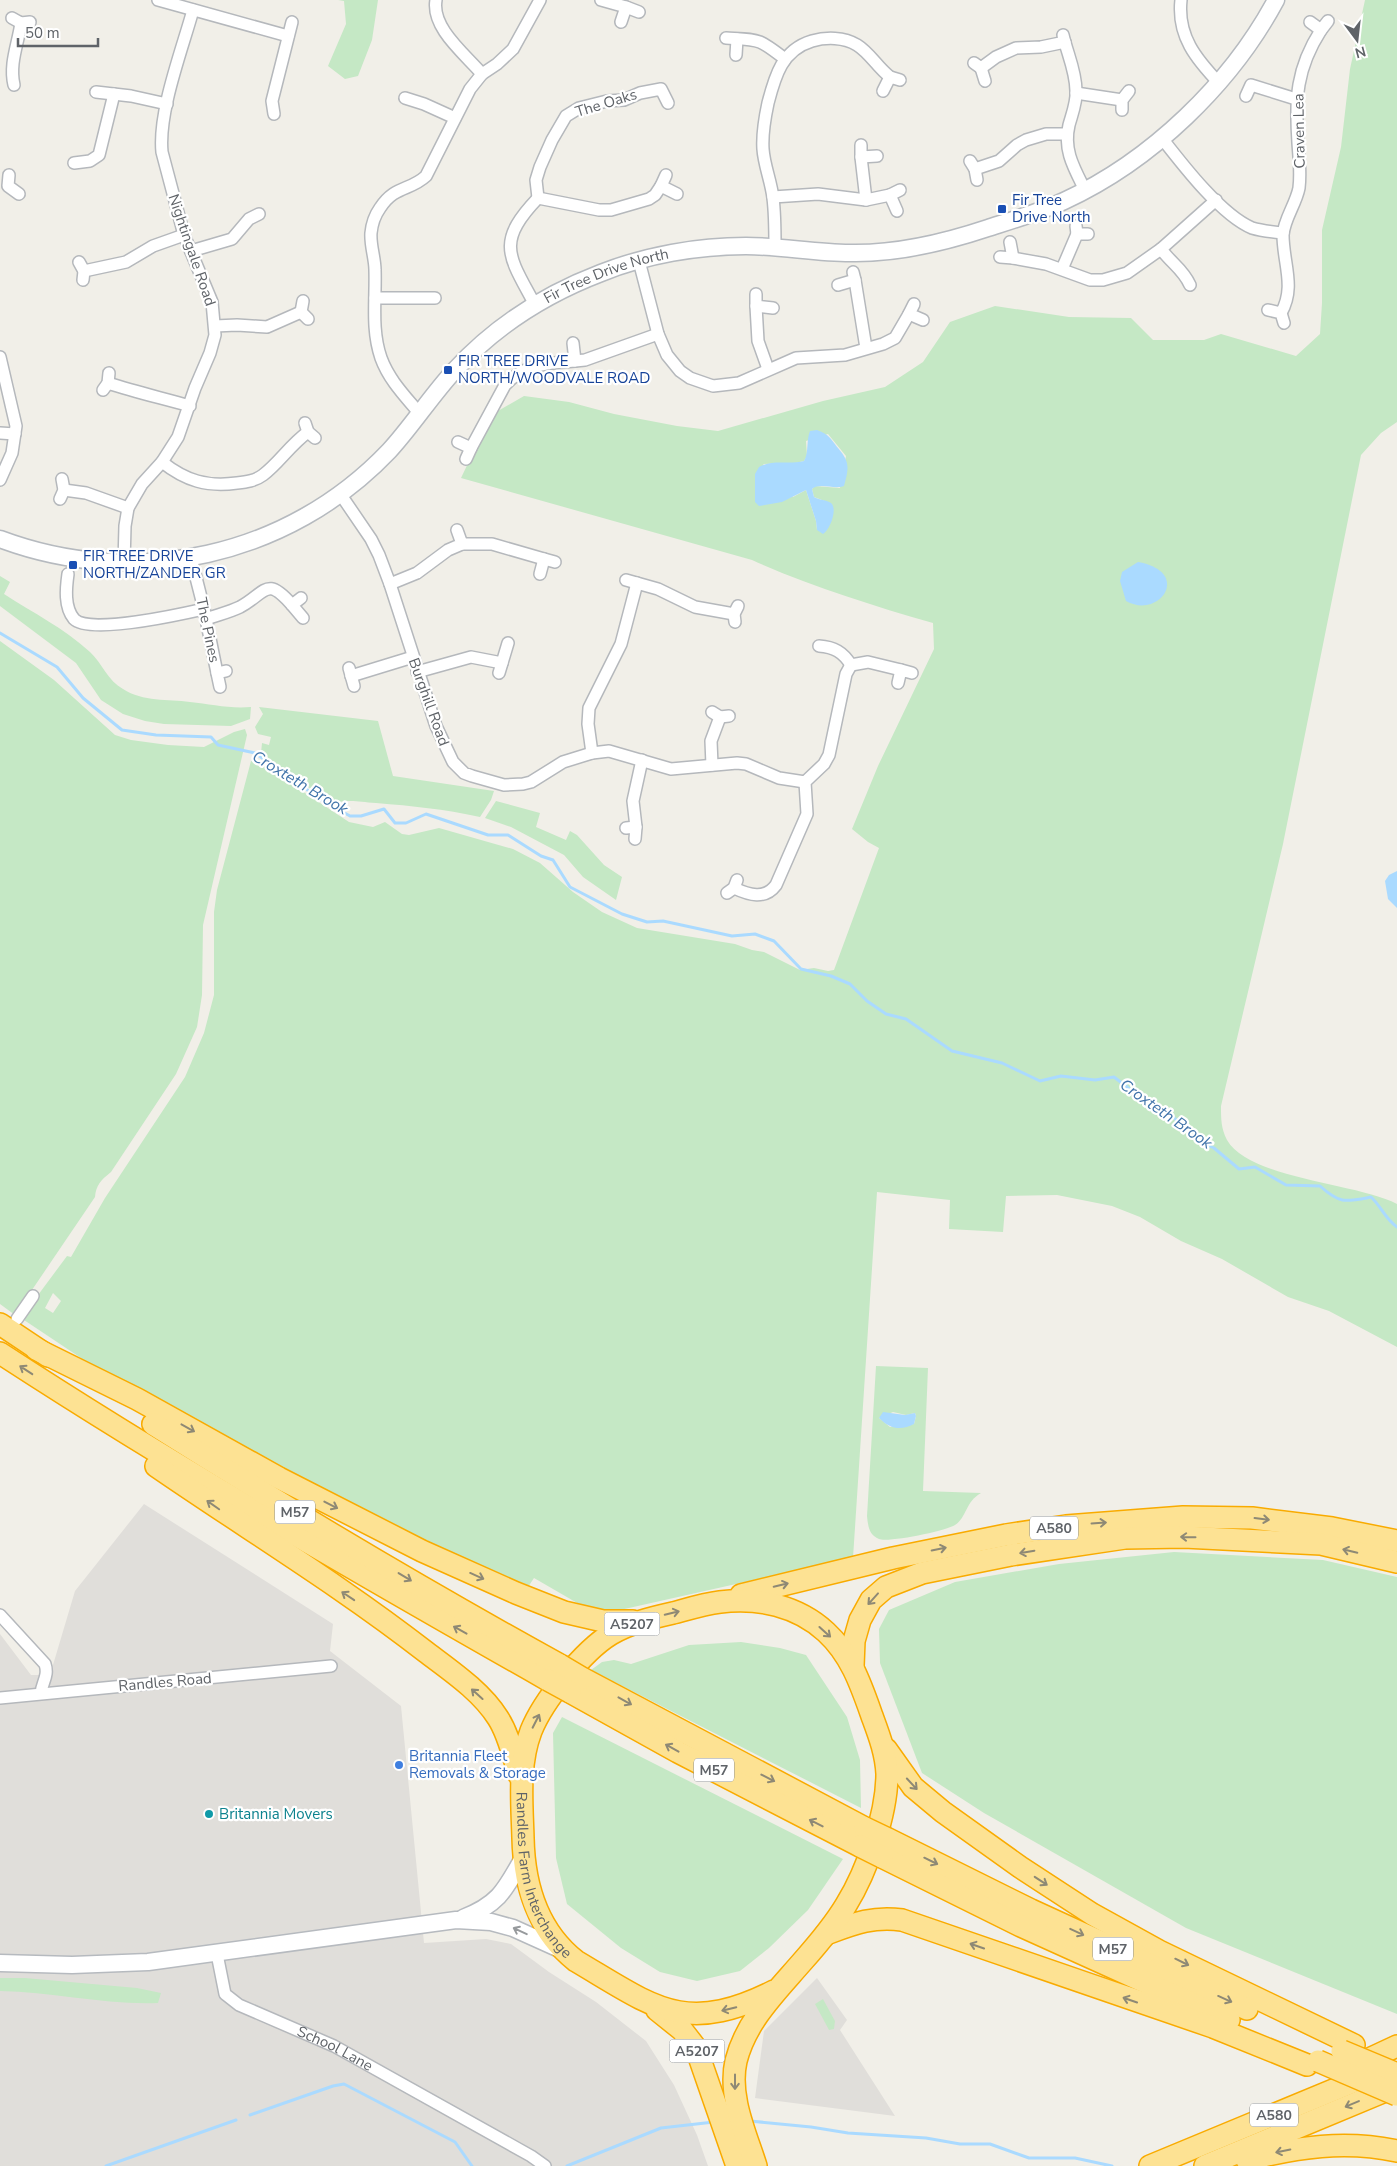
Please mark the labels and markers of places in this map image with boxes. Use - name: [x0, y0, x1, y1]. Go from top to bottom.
- place label: Fir Tree Drive North: [1012, 190, 1090, 227]
- marker: Fir Tree Drive North: [996, 203, 1008, 215]
- place label: FIR TREE DRIVE NORTH/WOODVALE ROAD: [458, 351, 650, 388]
- marker: FIR TREE DRIVE NORTH/WOODVALE ROAD: [442, 364, 454, 376]
- place label: FIR TREE DRIVE NORTH/ZANDER GR: [83, 546, 226, 583]
- marker: FIR TREE DRIVE NORTH/ZANDER GR: [67, 559, 79, 571]
- place label: Britannia Fleet Removals & Storage: [409, 1746, 546, 1783]
- marker: Britannia Fleet Removals & Storage: [393, 1759, 405, 1771]
- place label: Britannia Movers: [219, 1804, 333, 1824]
- marker: Britannia Movers: [203, 1808, 215, 1820]

